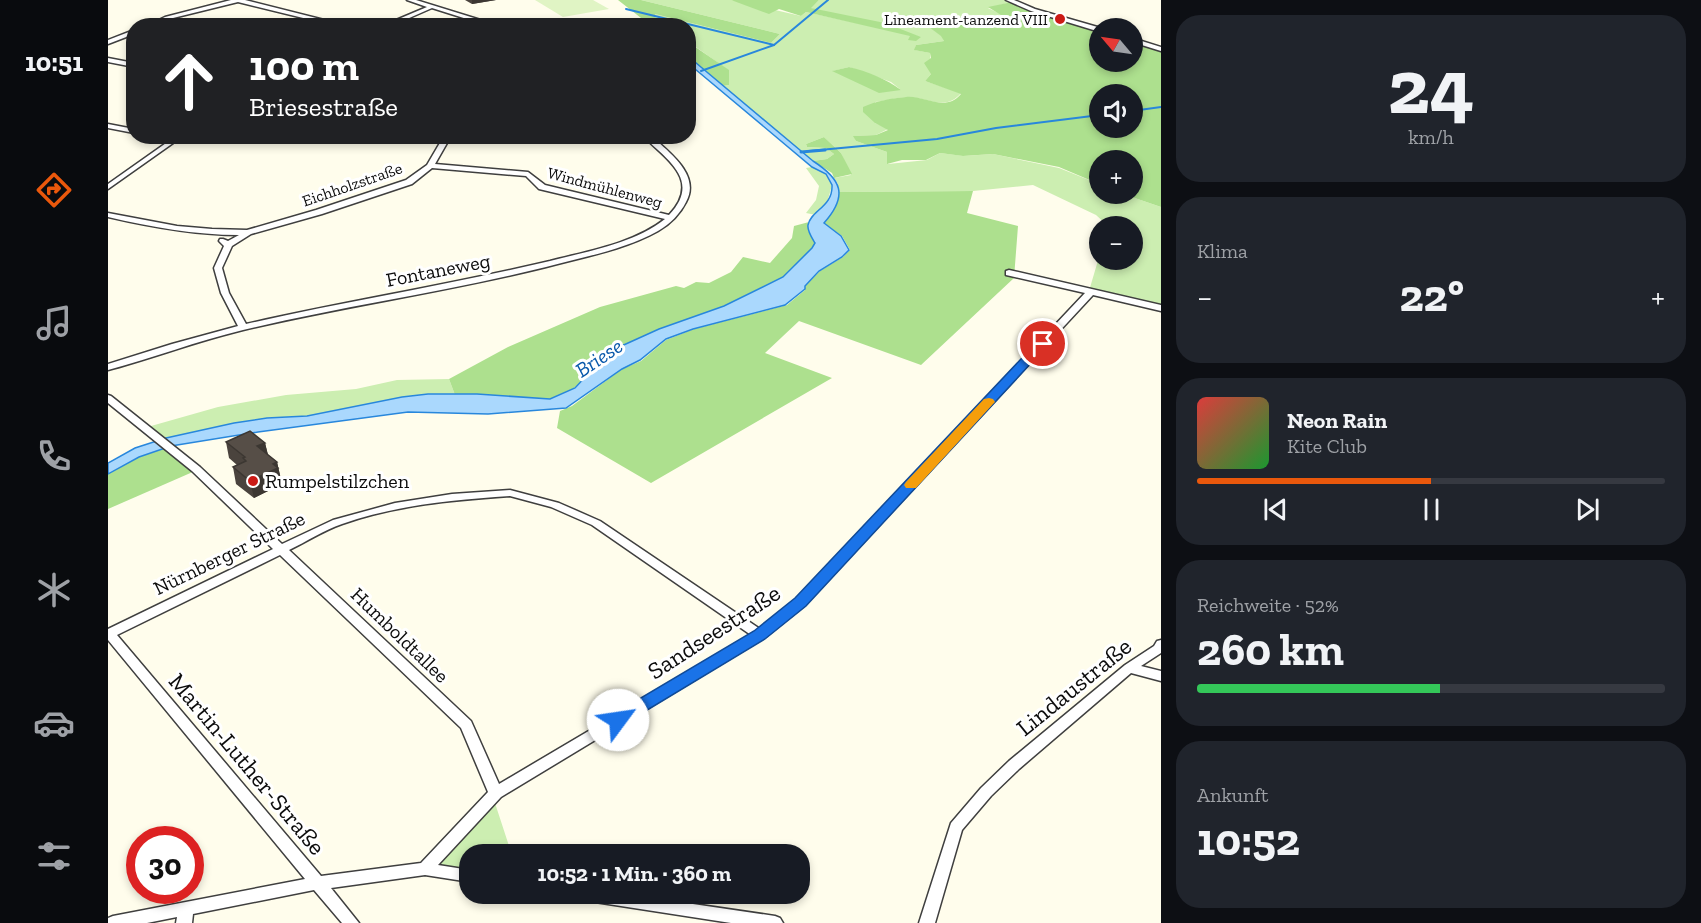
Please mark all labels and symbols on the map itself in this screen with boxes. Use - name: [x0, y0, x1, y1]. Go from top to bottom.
- place label: Lineament-tanzend VIII: [884, 10, 1048, 29]
- marker: Lineament-tanzend VIII: [1053, 12, 1067, 26]
- north arrow: [1089, 18, 1143, 72]
- street label: Eichholzstraße: [300, 158, 405, 210]
- street label: Windmühlenweg: [545, 163, 664, 212]
- street label: Fontaneweg: [384, 248, 492, 292]
- pin: [1017, 318, 1068, 369]
- water label: Briese: [570, 333, 627, 382]
- place label: Rumpelstilzchen: [265, 469, 410, 493]
- marker: Rumpelstilzchen: [246, 474, 260, 488]
- street label: Nürnberger Straße: [149, 506, 309, 600]
- street label: Sandseestraße: [642, 578, 786, 685]
- street label: Humboldtallee: [346, 582, 454, 688]
- street label: Lindaustraße: [1010, 631, 1137, 742]
- street label: Martin-Luther-Straße: [163, 667, 332, 860]
- position arrow: [586, 688, 650, 752]
- speed limit sign: 30: [126, 826, 204, 904]

